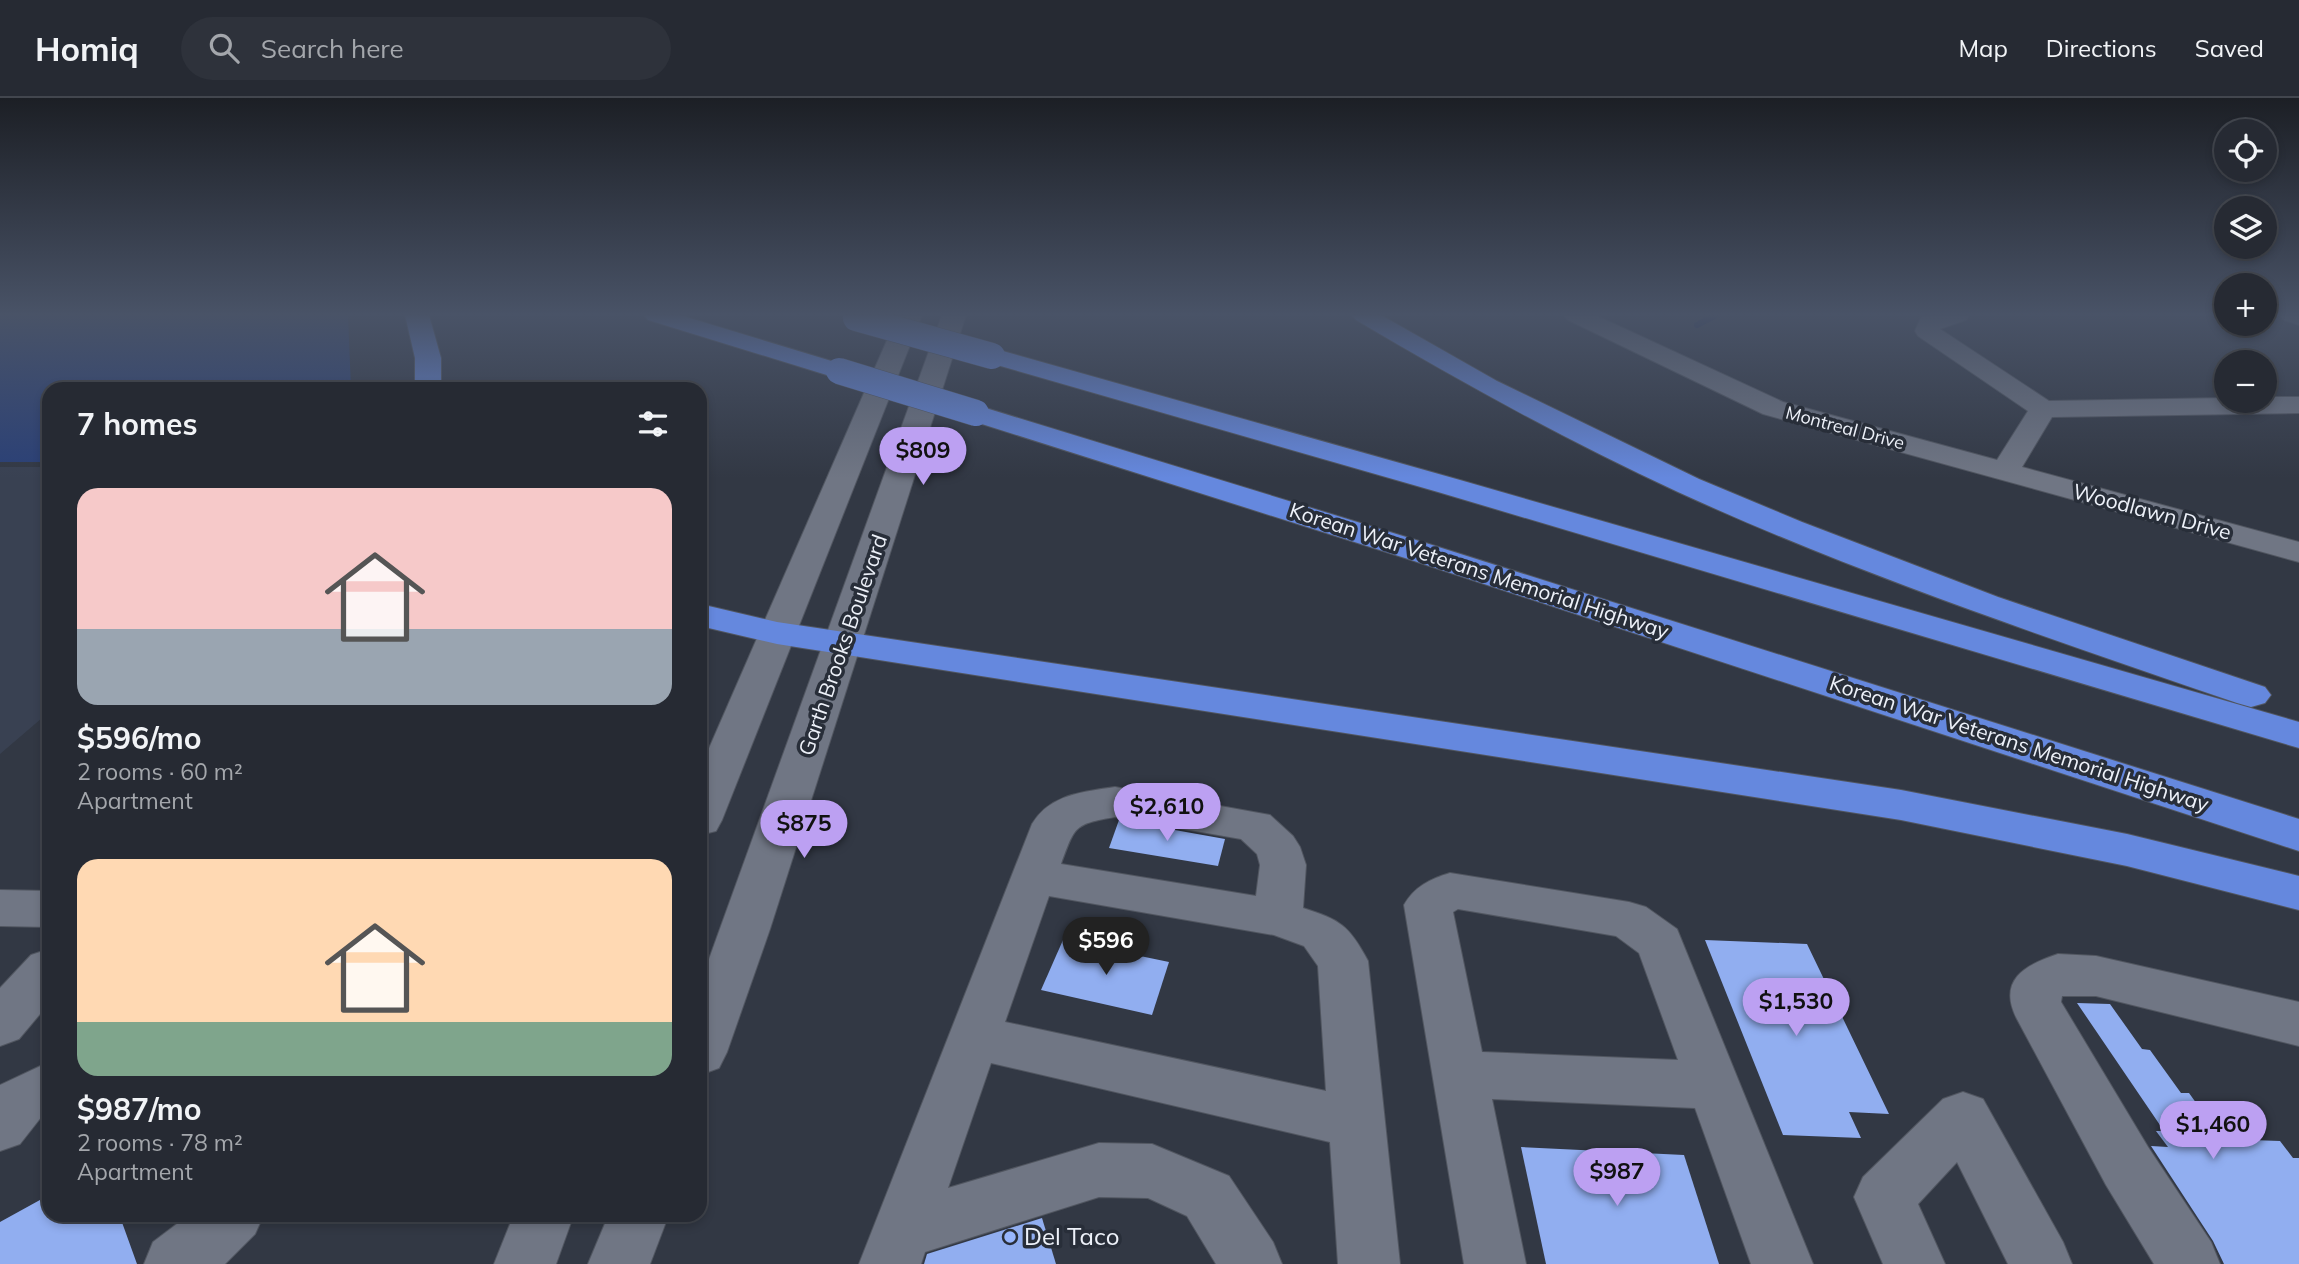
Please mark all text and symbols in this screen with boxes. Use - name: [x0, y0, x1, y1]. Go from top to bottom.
- search box: [181, 17, 671, 80]
- text: Homiq: [35, 28, 139, 69]
- icon: search: [205, 29, 243, 67]
- text: Search here: [261, 32, 404, 65]
- text: Map: [1958, 33, 2008, 63]
- text: Directions: [2046, 33, 2157, 63]
- text: Saved: [2195, 33, 2264, 63]
- map controls: [2214, 119, 2277, 413]
- button: locate: [2214, 119, 2277, 182]
- button: layers: [2214, 196, 2277, 259]
- button: +: [2214, 273, 2277, 336]
- button: −: [2214, 350, 2277, 413]
- street label: Montreal Drive: [1783, 401, 1907, 454]
- text: 7 homes: [77, 405, 198, 443]
- icon: filters: [634, 405, 672, 443]
- pin: $809: [882, 428, 964, 487]
- text: $809: [895, 435, 951, 464]
- street label: Woodlawn Drive: [2070, 477, 2234, 545]
- street label: Korean War Veterans Memorial Highway: [1286, 496, 1672, 644]
- street label: Garth Brooks Boulevard: [792, 531, 892, 759]
- icon: home: [312, 534, 438, 660]
- street label: Korean War Veterans Memorial Highway: [1826, 669, 2212, 817]
- text: $596/mo: [77, 719, 201, 757]
- text: 2 rooms · 60 m²: [77, 757, 243, 786]
- pin: $2,610: [1110, 784, 1224, 843]
- text: Apartment: [77, 786, 193, 815]
- text: $2,610: [1130, 791, 1204, 820]
- pin: $875: [763, 800, 845, 860]
- text: $875: [776, 808, 832, 837]
- icon: home: [312, 905, 438, 1031]
- pin: $596: [1065, 918, 1147, 977]
- text: $596: [1078, 925, 1134, 954]
- pin: $1,530: [1739, 978, 1853, 1038]
- text: $1,530: [1759, 986, 1833, 1015]
- text: $987/mo: [77, 1090, 201, 1128]
- pin: $1,460: [2156, 1102, 2270, 1161]
- text: $1,460: [2176, 1109, 2250, 1138]
- text: 2 rooms · 78 m²: [77, 1128, 243, 1157]
- pin: $987: [1576, 1148, 1658, 1208]
- text: $987: [1589, 1156, 1645, 1185]
- text: Apartment: [77, 1157, 193, 1186]
- place label: Del Taco: [1024, 1221, 1119, 1251]
- marker: Del Taco: [1002, 1229, 1018, 1245]

